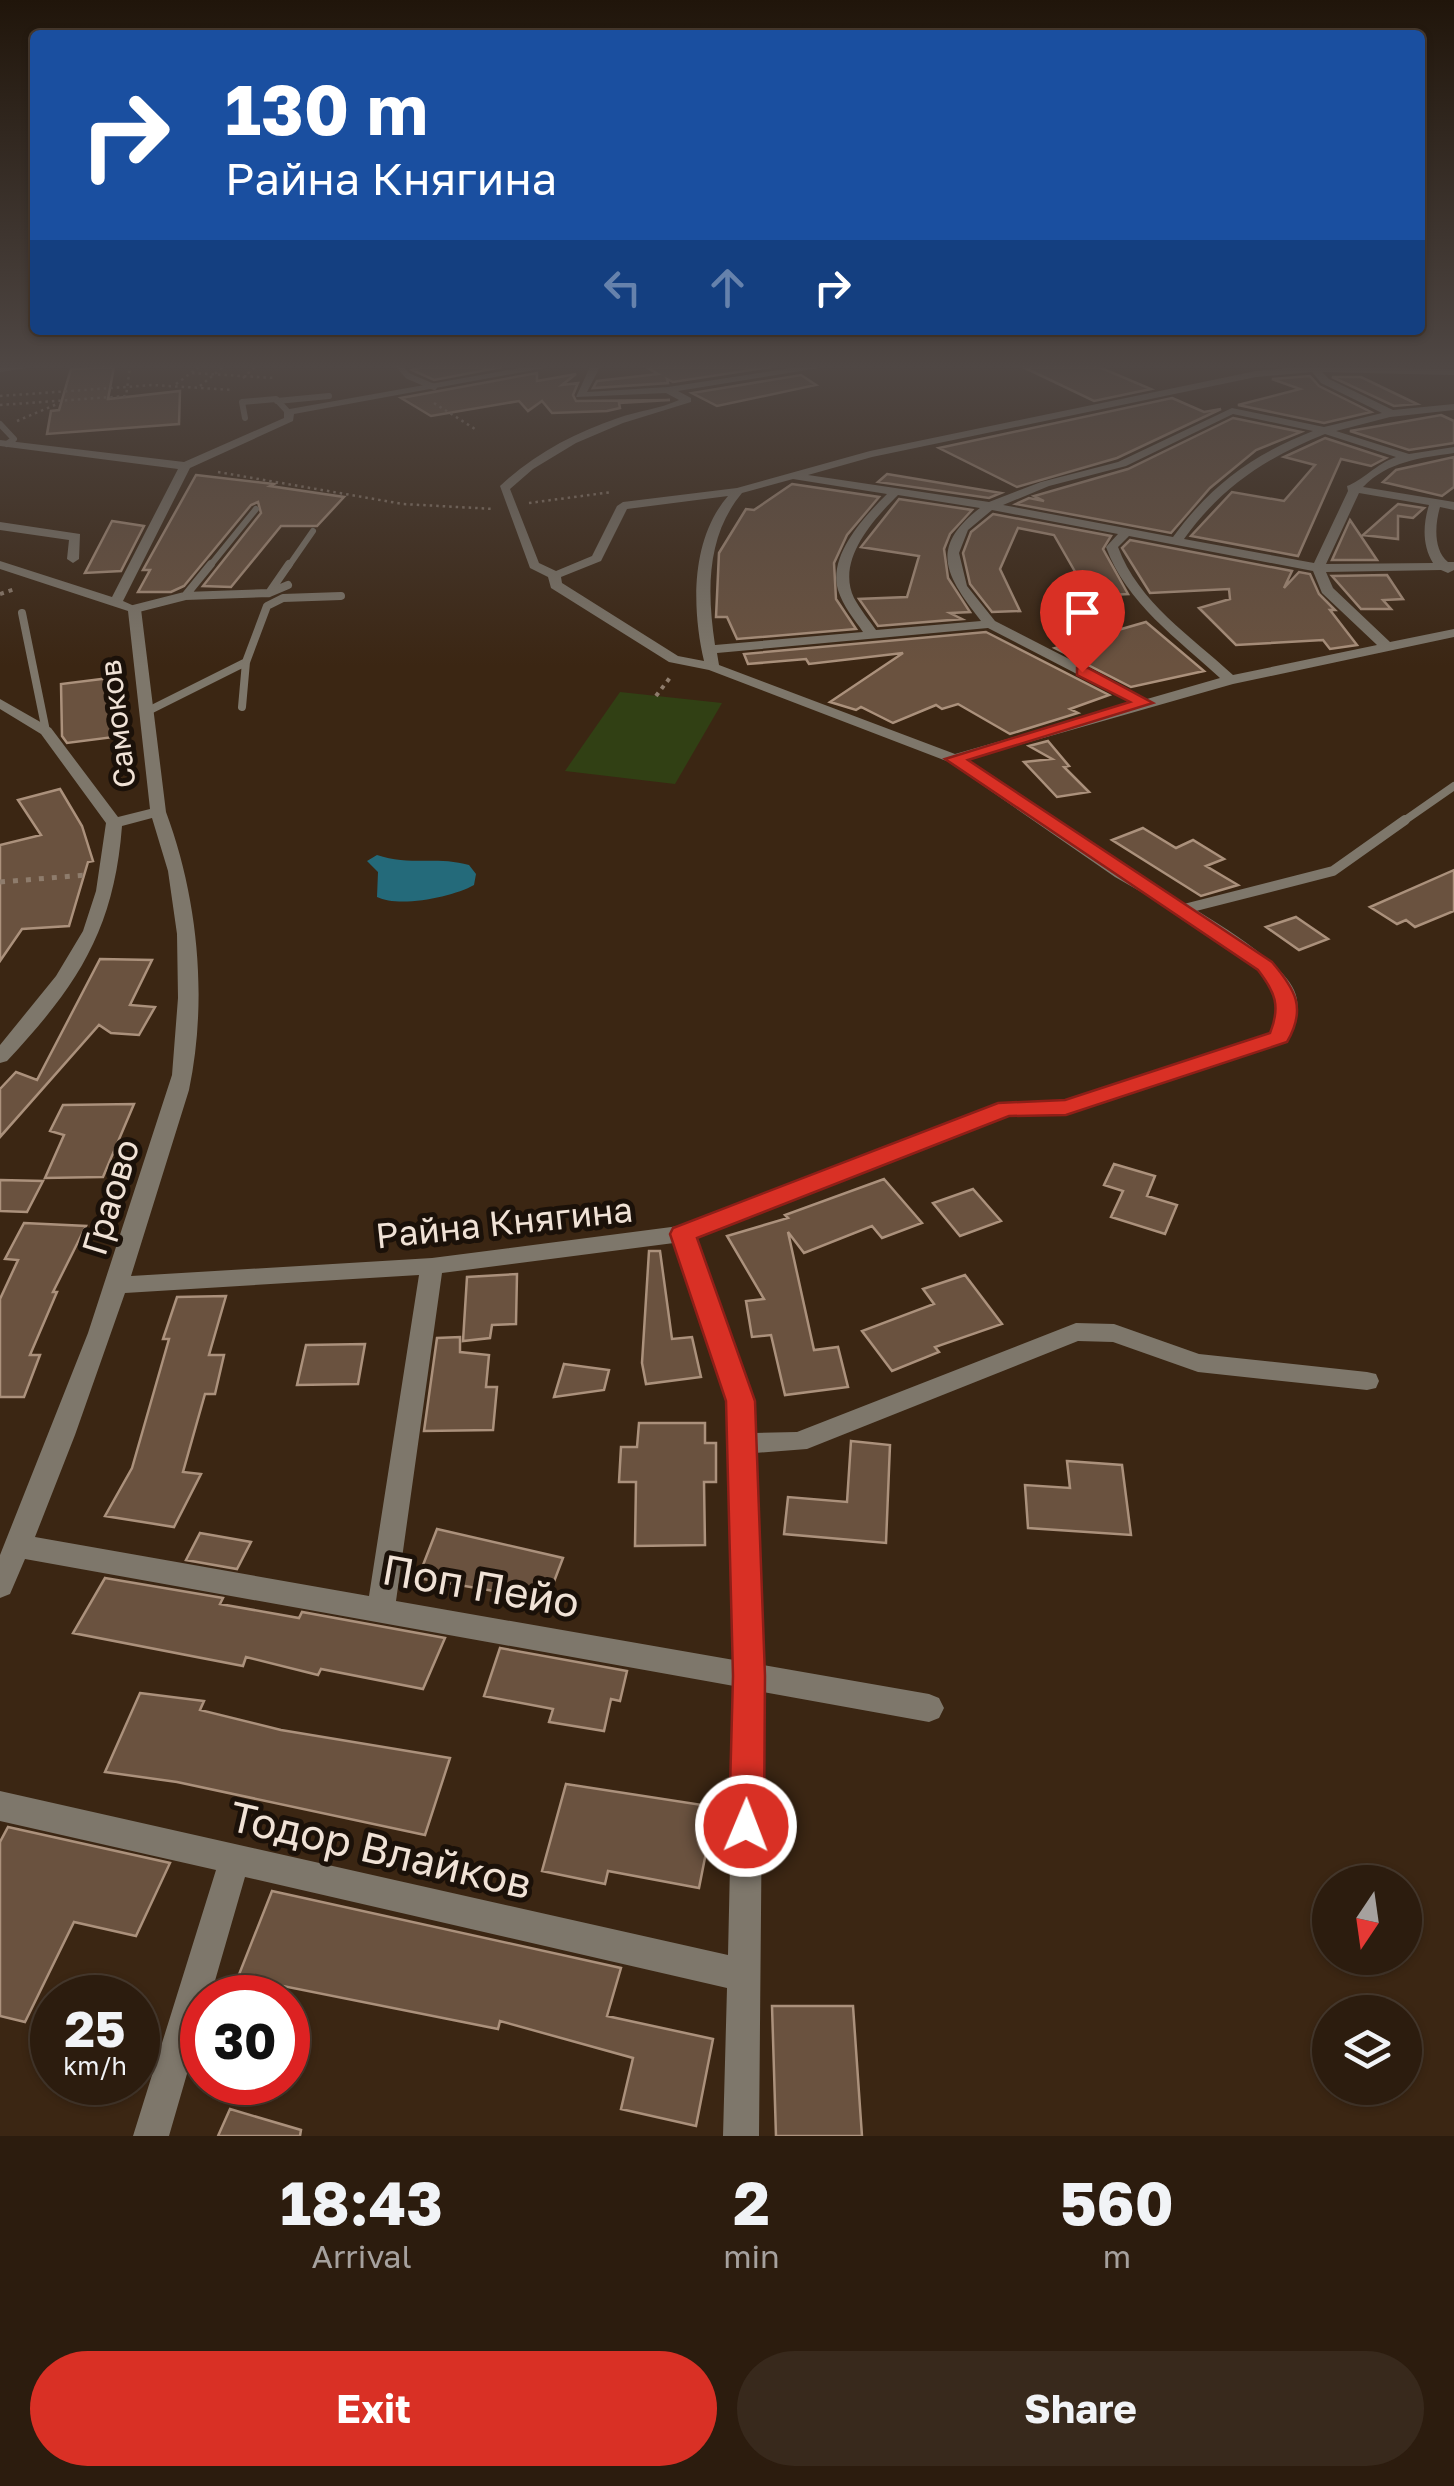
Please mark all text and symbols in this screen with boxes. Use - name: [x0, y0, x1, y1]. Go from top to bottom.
- text: 130 m: [225, 66, 428, 150]
- icon: right: [60, 70, 190, 200]
- text: Райна Княгина: [225, 151, 557, 205]
- icon: left: [595, 260, 650, 315]
- icon: ahead: [700, 260, 755, 315]
- icon: right: [805, 260, 860, 315]
- pin: [1040, 570, 1125, 673]
- icon: arrive: [1055, 585, 1110, 640]
- street label: Самоков: [91, 658, 143, 790]
- street label: Граово: [73, 1134, 147, 1260]
- street label: Райна Княгина: [373, 1188, 635, 1256]
- street label: Поп Пейо: [379, 1543, 583, 1627]
- position arrow: [694, 1774, 798, 1878]
- street label: Тодор Влайков: [225, 1790, 537, 1908]
- north arrow: [1312, 1865, 1422, 1975]
- map controls: [1312, 1865, 1422, 2105]
- speed limit sign: 30: [180, 1975, 310, 2105]
- button: layers: [1312, 1995, 1422, 2105]
- text: 25: [64, 1998, 125, 2058]
- text: km/h: [63, 2050, 127, 2081]
- text: 18:43: [280, 2166, 443, 2238]
- text: 2: [733, 2166, 770, 2238]
- text: 560: [1060, 2166, 1174, 2238]
- text: Arrival: [311, 2237, 412, 2275]
- text: min: [723, 2237, 780, 2275]
- text: m: [1103, 2237, 1131, 2275]
- button: Exit: [30, 2351, 717, 2466]
- button: Share: [737, 2351, 1424, 2466]

